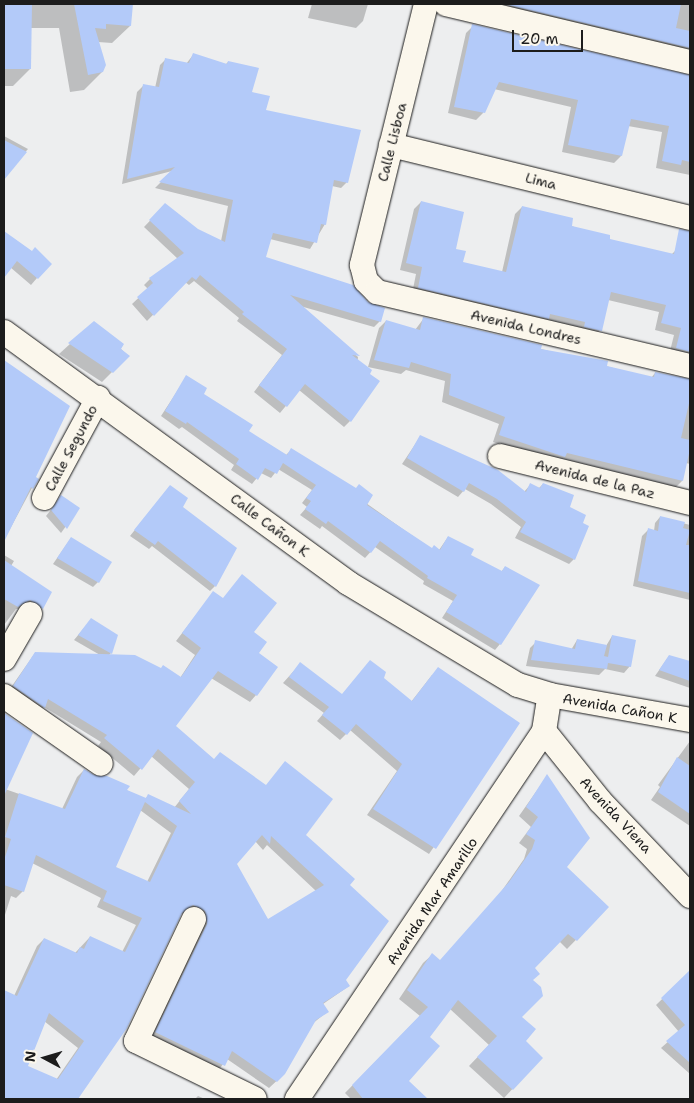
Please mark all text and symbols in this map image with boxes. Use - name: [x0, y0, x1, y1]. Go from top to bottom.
- scale bar: [514, 20, 585, 52]
- text: 20 m: [520, 29, 559, 49]
- street label: Calle Lisboa: [374, 101, 410, 183]
- street label: Lima: [524, 169, 558, 193]
- street label: Avenida Londres: [469, 306, 583, 348]
- street label: Calle Segundo: [41, 402, 101, 494]
- street label: Avenida de la Paz: [533, 456, 657, 502]
- street label: Calle Cañon K: [227, 490, 313, 560]
- street label: Avenida Cañon K: [561, 690, 679, 726]
- street label: Avenida Viena: [576, 773, 656, 857]
- street label: Avenida Mar Amarillo: [383, 834, 481, 968]
- north arrow: [20, 1033, 70, 1083]
- text: N: [21, 1050, 40, 1063]

